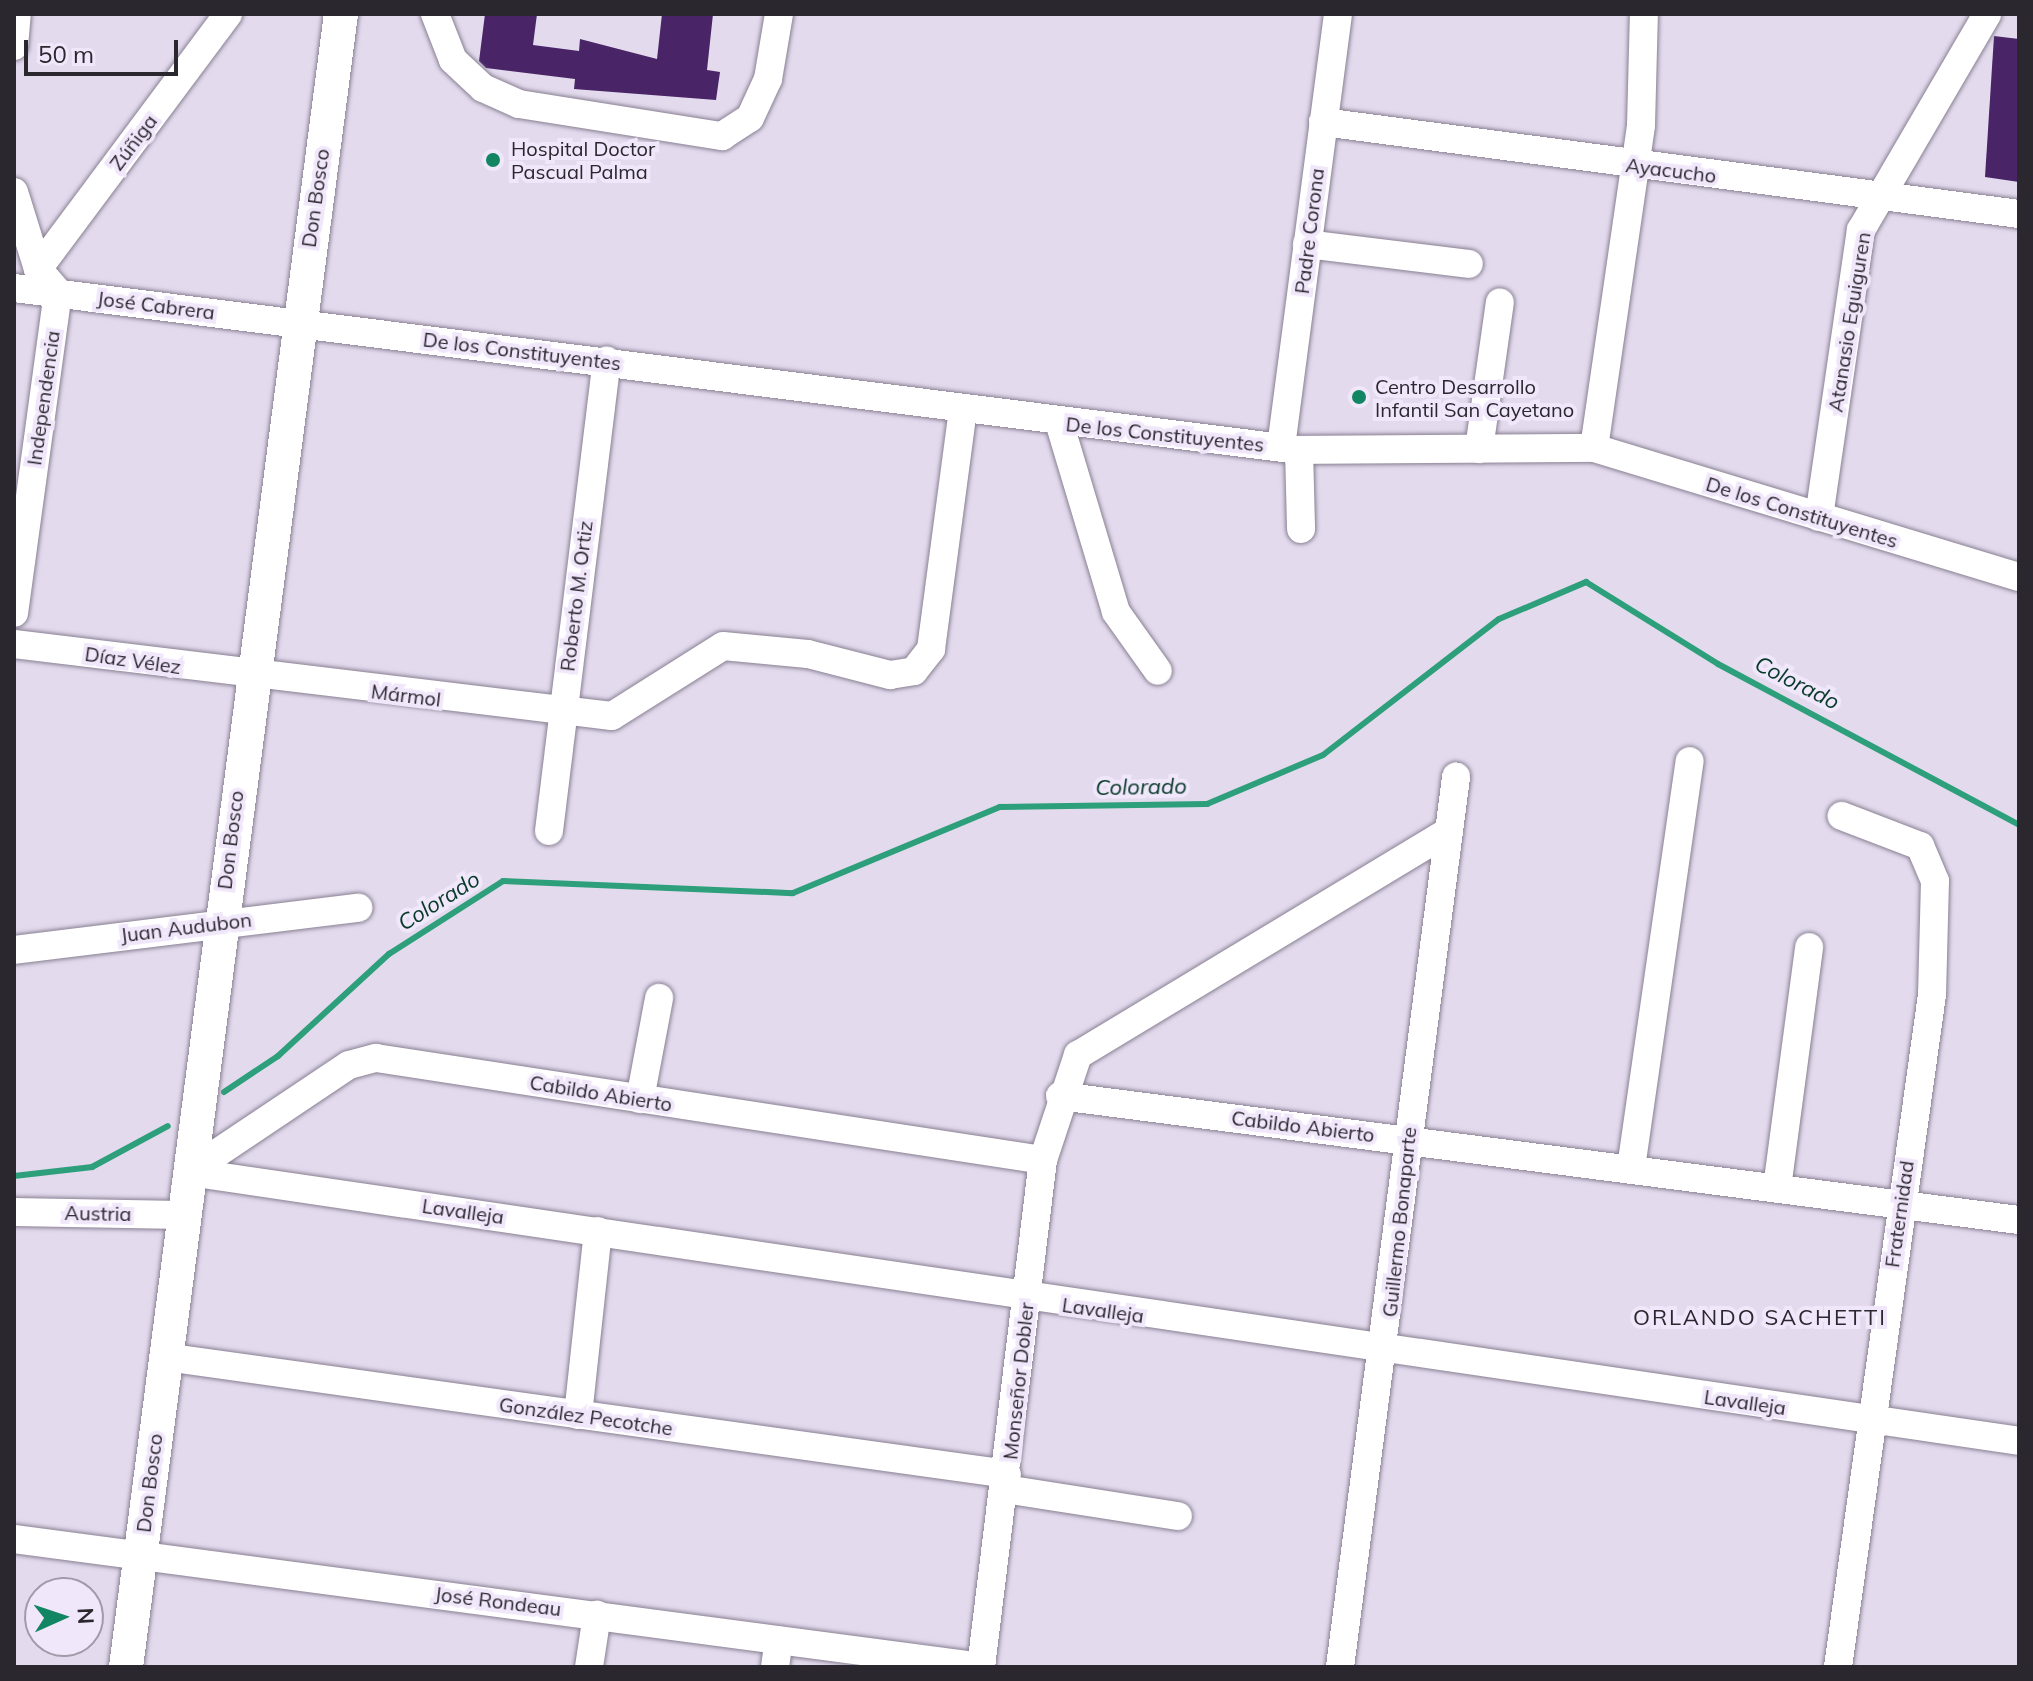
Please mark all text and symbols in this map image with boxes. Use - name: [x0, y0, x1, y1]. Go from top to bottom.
- scale bar: [28, 24, 182, 74]
- text: 50 m: [38, 39, 94, 69]
- street label: Zúñiga: [104, 109, 162, 175]
- place label: Hospital Doctor Pascual Palma: [511, 136, 655, 183]
- street label: Don Bosco: [296, 147, 334, 249]
- marker: Hospital Doctor Pascual Palma: [482, 149, 504, 171]
- street label: Ayacucho: [1624, 153, 1718, 187]
- street label: Padre Corona: [1289, 167, 1329, 295]
- street label: Atanasio Eguiguren: [1823, 230, 1875, 414]
- street label: José Cabrera: [96, 286, 216, 324]
- street label: De los Constituyentes: [422, 327, 622, 375]
- street label: Independencia: [22, 329, 64, 467]
- place label: Centro Desarrollo Infantil San Cayetano: [1375, 374, 1574, 421]
- marker: Centro Desarrollo Infantil San Cayetano: [1350, 388, 1368, 406]
- street label: De los Constituyentes: [1065, 412, 1265, 456]
- street label: De los Constituyentes: [1703, 471, 1901, 553]
- street label: Roberto M. Ortiz: [555, 519, 597, 673]
- street label: Díaz Vélez: [83, 641, 183, 679]
- water label: Colorado: [1750, 650, 1844, 716]
- street label: Mármol: [370, 679, 442, 711]
- water label: Colorado: [1095, 773, 1187, 801]
- street label: Don Bosco: [212, 789, 248, 891]
- water label: Colorado: [393, 866, 485, 936]
- street label: Juan Audubon: [119, 907, 253, 947]
- street label: Cabildo Abierto: [528, 1070, 674, 1116]
- street label: Cabildo Abierto: [1230, 1105, 1376, 1147]
- street label: Guillermo Bonaparte: [1377, 1126, 1421, 1318]
- street label: Fraternidad: [1880, 1159, 1918, 1269]
- street label: Lavalleja: [421, 1193, 505, 1229]
- street label: Austria: [64, 1200, 132, 1226]
- street label: Lavalleja: [1061, 1292, 1145, 1328]
- street label: Monseñor Dobler: [998, 1301, 1038, 1461]
- district label: ORLANDO SACHETTI: [1633, 1305, 1887, 1331]
- street label: Lavalleja: [1703, 1384, 1787, 1420]
- street label: González Pecotche: [498, 1392, 674, 1440]
- street label: Don Bosco: [131, 1432, 167, 1534]
- north arrow: [24, 1577, 104, 1657]
- street label: José Rondeau: [433, 1581, 563, 1621]
- text: N: [72, 1607, 100, 1625]

